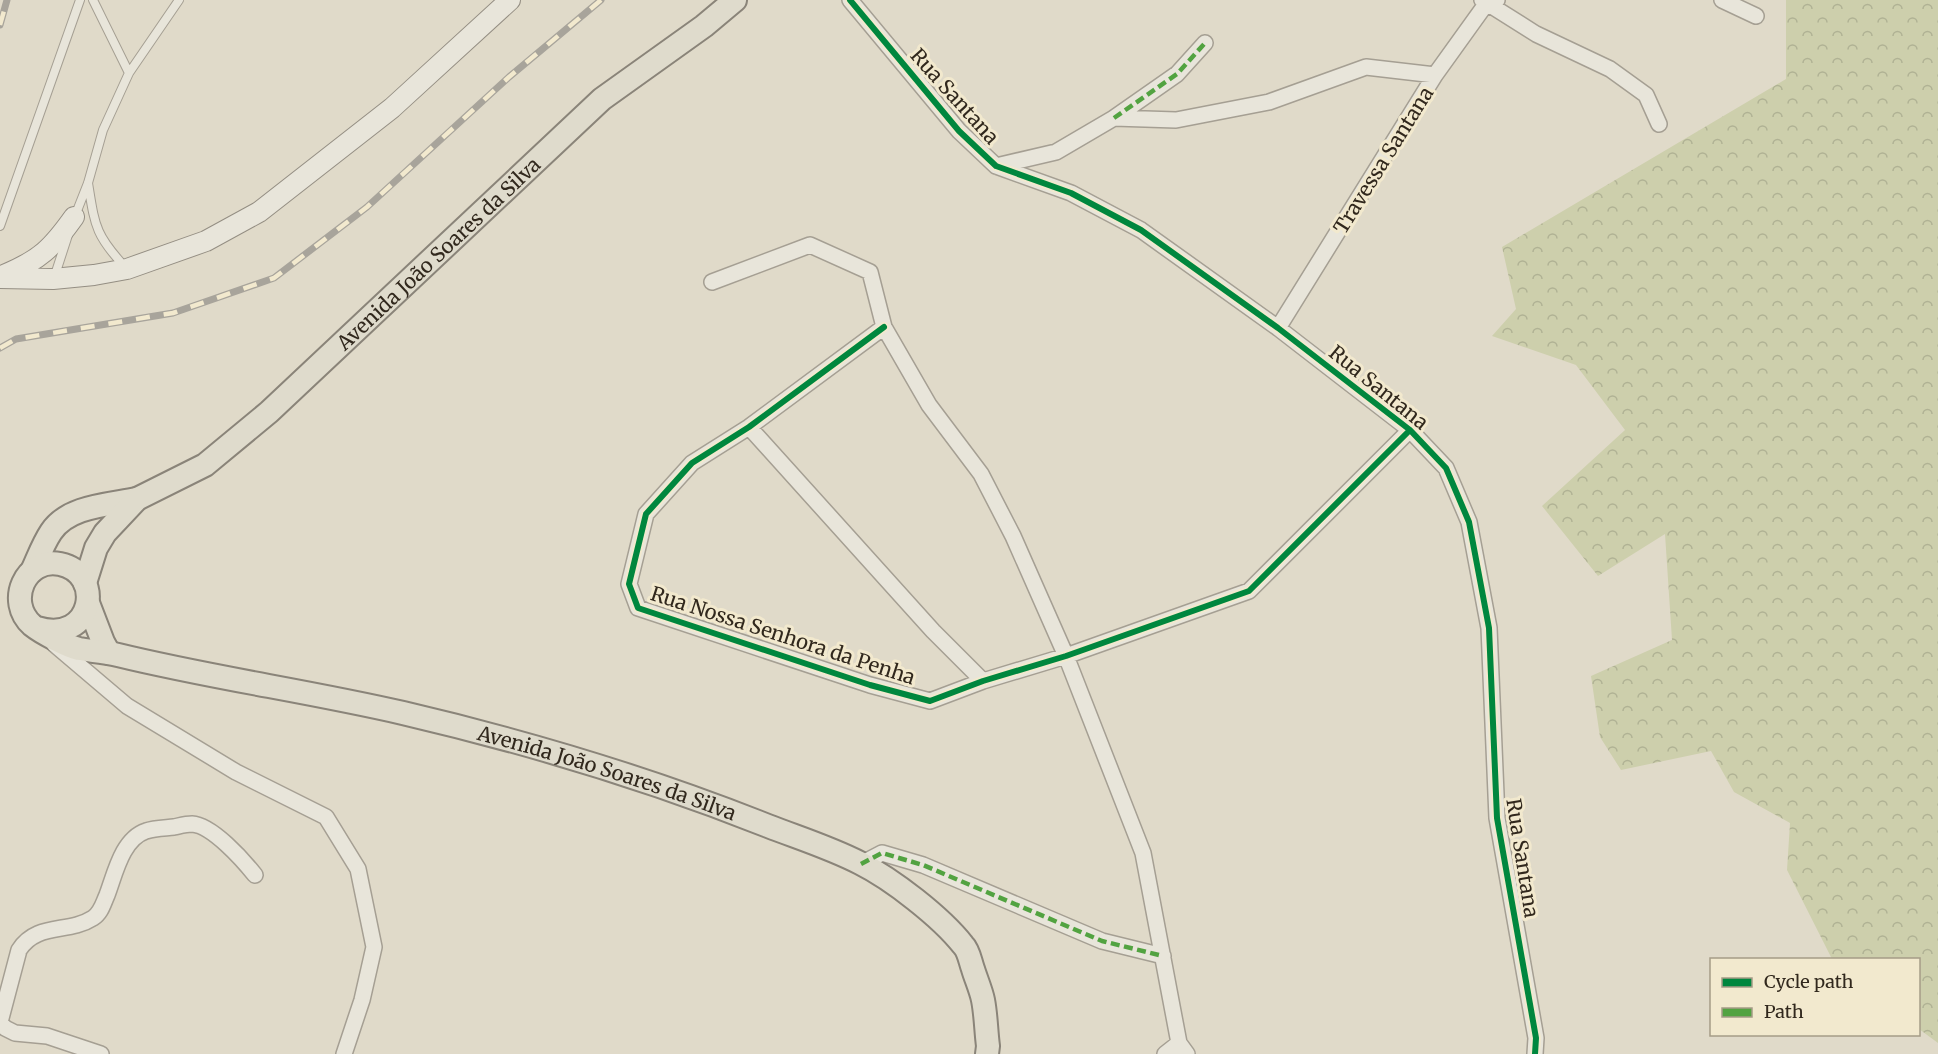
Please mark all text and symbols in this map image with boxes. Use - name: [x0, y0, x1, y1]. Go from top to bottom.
- street label: Rua Santana: [906, 43, 1005, 149]
- street label: Travessa Santana: [1328, 82, 1438, 238]
- street label: Avenida João Soares da Silva: [330, 151, 545, 355]
- street label: Rua Santana: [1324, 339, 1434, 435]
- street label: Rua Nossa Senhora da Penha: [648, 580, 919, 690]
- street label: Avenida João Soares da Silva: [474, 719, 740, 825]
- street label: Rua Santana: [1501, 797, 1545, 920]
- legend: [1710, 958, 1920, 1036]
- text: Cycle path: [1764, 970, 1854, 993]
- text: Path: [1764, 1000, 1804, 1023]

